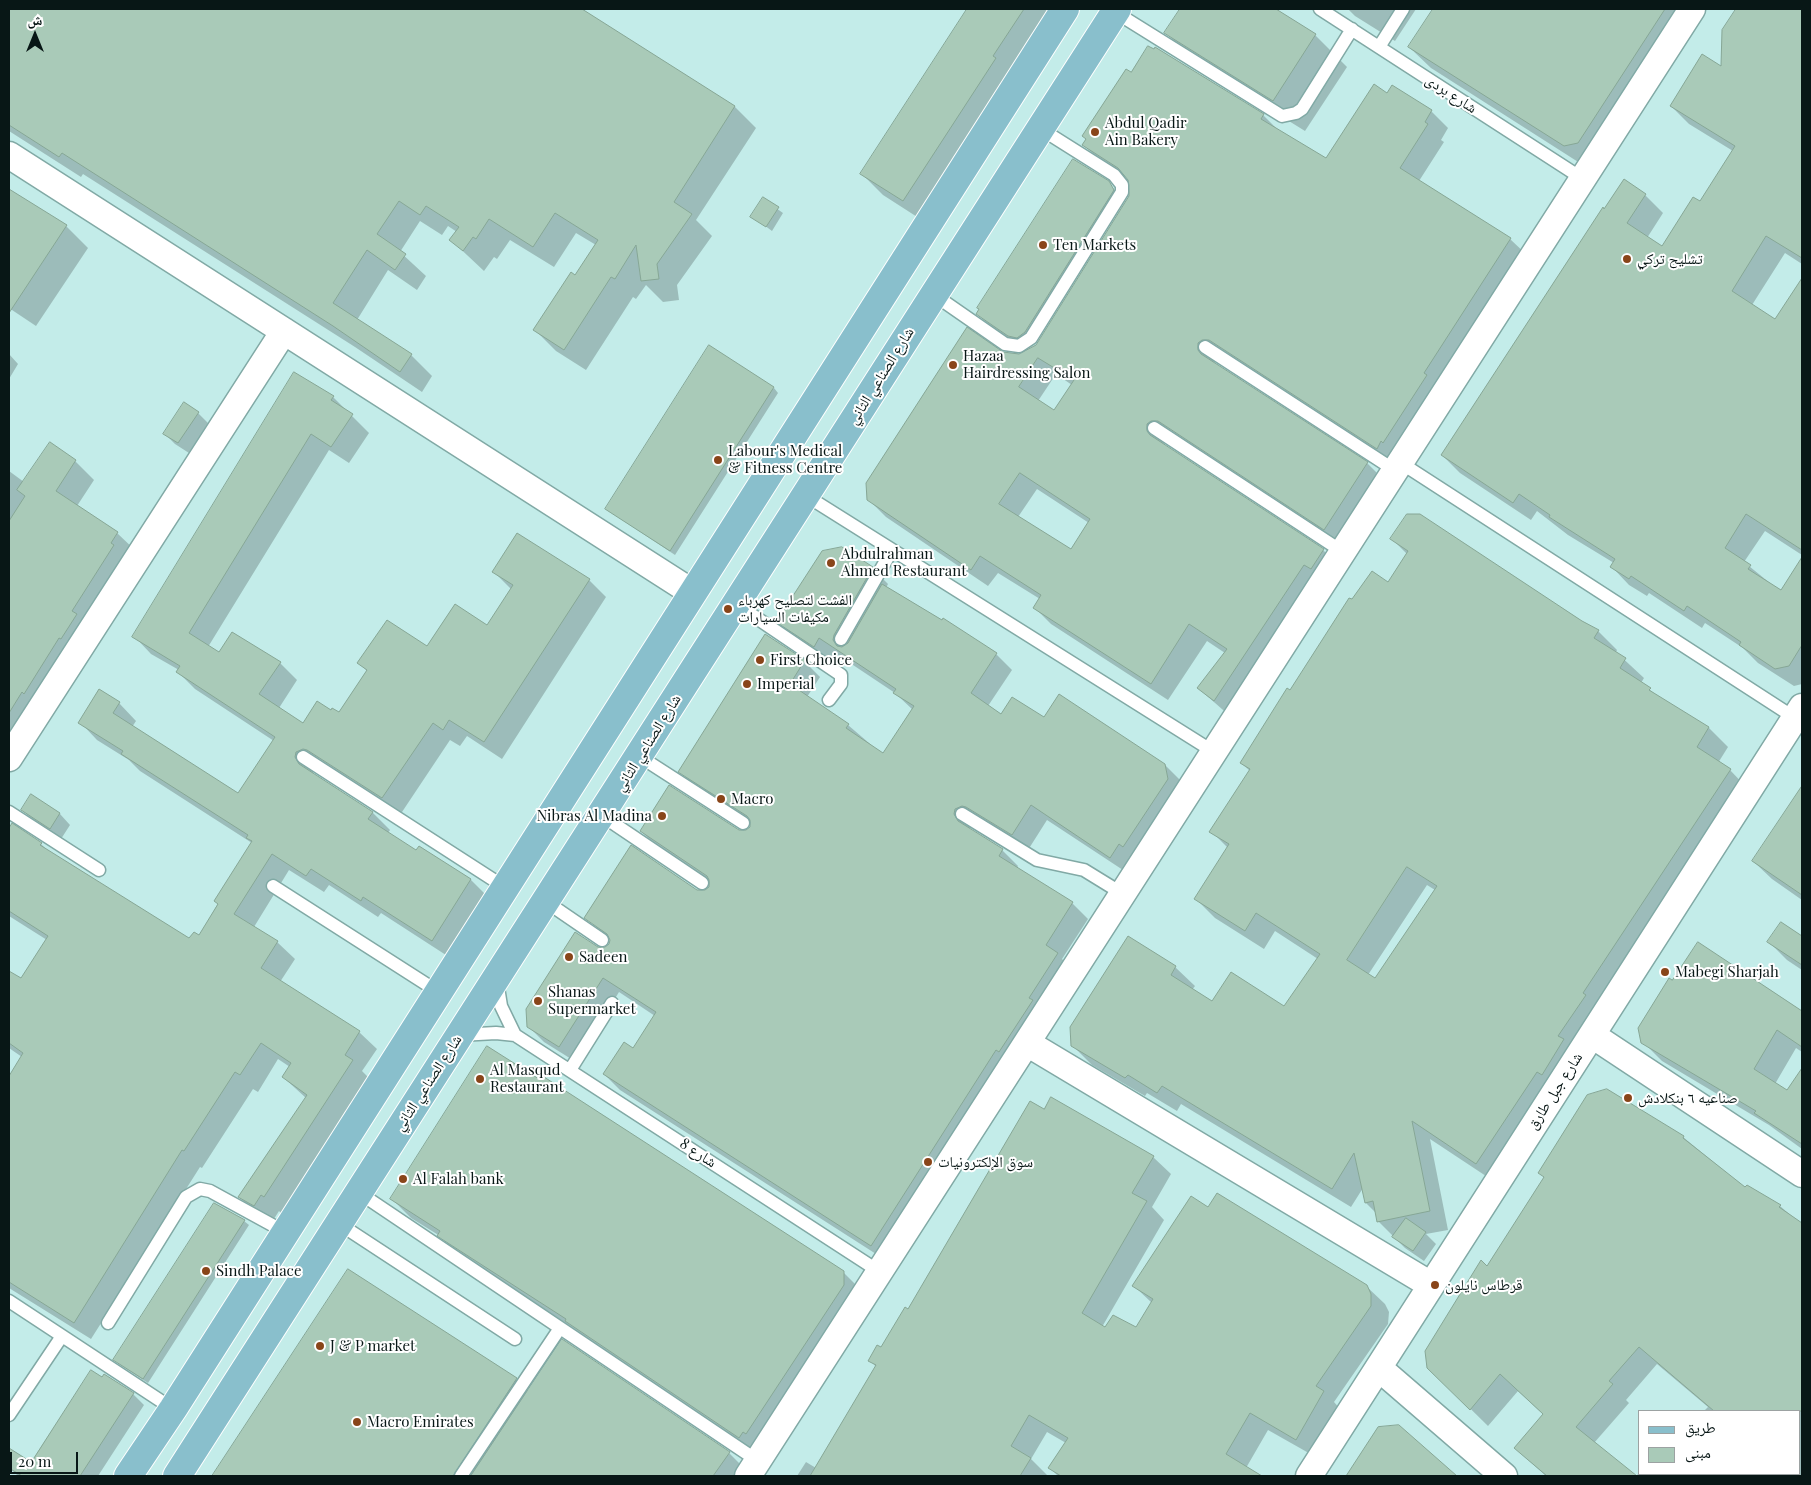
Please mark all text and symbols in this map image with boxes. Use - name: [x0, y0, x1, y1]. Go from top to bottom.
- north arrow: [10, 10, 60, 60]
- text: ش: [28, 10, 42, 29]
- street label: شارع بردى: [1422, 71, 1480, 117]
- place label: Abdul Qadir Ain Bakery: [1105, 114, 1187, 149]
- marker: Abdul Qadir Ain Bakery: [1089, 126, 1101, 138]
- place label: Ten Markets: [1053, 236, 1136, 254]
- marker: Ten Markets: [1037, 239, 1049, 251]
- place label: تشليح تركي: [1637, 250, 1703, 268]
- marker: تشليح تركي: [1621, 253, 1633, 265]
- street label: شارع الصناعي الثاني: [844, 324, 918, 428]
- place label: Hazaa Hairdressing Salon: [963, 347, 1090, 382]
- marker: Hazaa Hairdressing Salon: [947, 359, 959, 371]
- place label: Labour's Medical & Fitness Centre: [728, 442, 842, 477]
- marker: Labour's Medical & Fitness Centre: [712, 454, 724, 466]
- place label: Abdulrahman Ahmed Restaurant: [841, 545, 967, 580]
- marker: Abdulrahman Ahmed Restaurant: [825, 557, 837, 569]
- place label: الفشت لتصلیح کھرباء مکیفات السیارات: [738, 591, 852, 626]
- marker: الفشت لتصلیح کھرباء مکیفات السیارات: [722, 603, 734, 615]
- place label: First Choice: [770, 651, 852, 669]
- marker: First Choice: [754, 654, 766, 666]
- place label: Imperial: [757, 675, 815, 693]
- marker: Imperial: [741, 678, 753, 690]
- street label: شارع الصناعي الثاني: [611, 691, 685, 795]
- place label: Macro: [731, 790, 773, 808]
- marker: Macro: [715, 793, 727, 805]
- place label: Nibras Al Madina: [537, 807, 652, 825]
- marker: Nibras Al Madina: [656, 810, 668, 822]
- place label: Sadeen: [579, 948, 627, 966]
- marker: Sadeen: [563, 951, 575, 963]
- place label: Mabegi Sharjah: [1675, 963, 1779, 981]
- marker: Mabegi Sharjah: [1659, 966, 1671, 978]
- place label: Shanas Supermarket: [548, 983, 636, 1018]
- marker: Shanas Supermarket: [532, 995, 544, 1007]
- street label: شارع الصناعي الثاني: [390, 1032, 466, 1134]
- street label: شارع جبل طارق: [1523, 1049, 1587, 1133]
- place label: Al Masqud Restaurant: [490, 1061, 564, 1096]
- marker: Al Masqud Restaurant: [474, 1073, 486, 1085]
- place label: صناعيه ٦ بنكلادش: [1638, 1089, 1738, 1107]
- marker: صناعيه ٦ بنكلادش: [1622, 1092, 1634, 1104]
- street label: شارع 8: [676, 1135, 720, 1171]
- place label: سوق الإلكترونيات: [938, 1153, 1033, 1171]
- marker: سوق الإلكترونيات: [922, 1156, 934, 1168]
- place label: Al Falah bank: [413, 1170, 504, 1188]
- marker: Al Falah bank: [397, 1173, 409, 1185]
- place label: Sindh Palace: [216, 1262, 301, 1280]
- marker: Sindh Palace: [200, 1265, 212, 1277]
- place label: قرطاس نايلون: [1445, 1276, 1523, 1294]
- marker: قرطاس نايلون: [1429, 1279, 1441, 1291]
- place label: J & P market: [330, 1337, 415, 1355]
- marker: J & P market: [314, 1340, 326, 1352]
- legend: [1638, 1410, 1801, 1475]
- place label: Macro Emirates: [367, 1413, 474, 1431]
- marker: Macro Emirates: [351, 1416, 363, 1428]
- text: طريق: [1685, 1417, 1716, 1437]
- scale bar: [12, 1442, 80, 1474]
- text: مبنى: [1685, 1442, 1711, 1462]
- text: 20 m: [18, 1451, 51, 1471]

